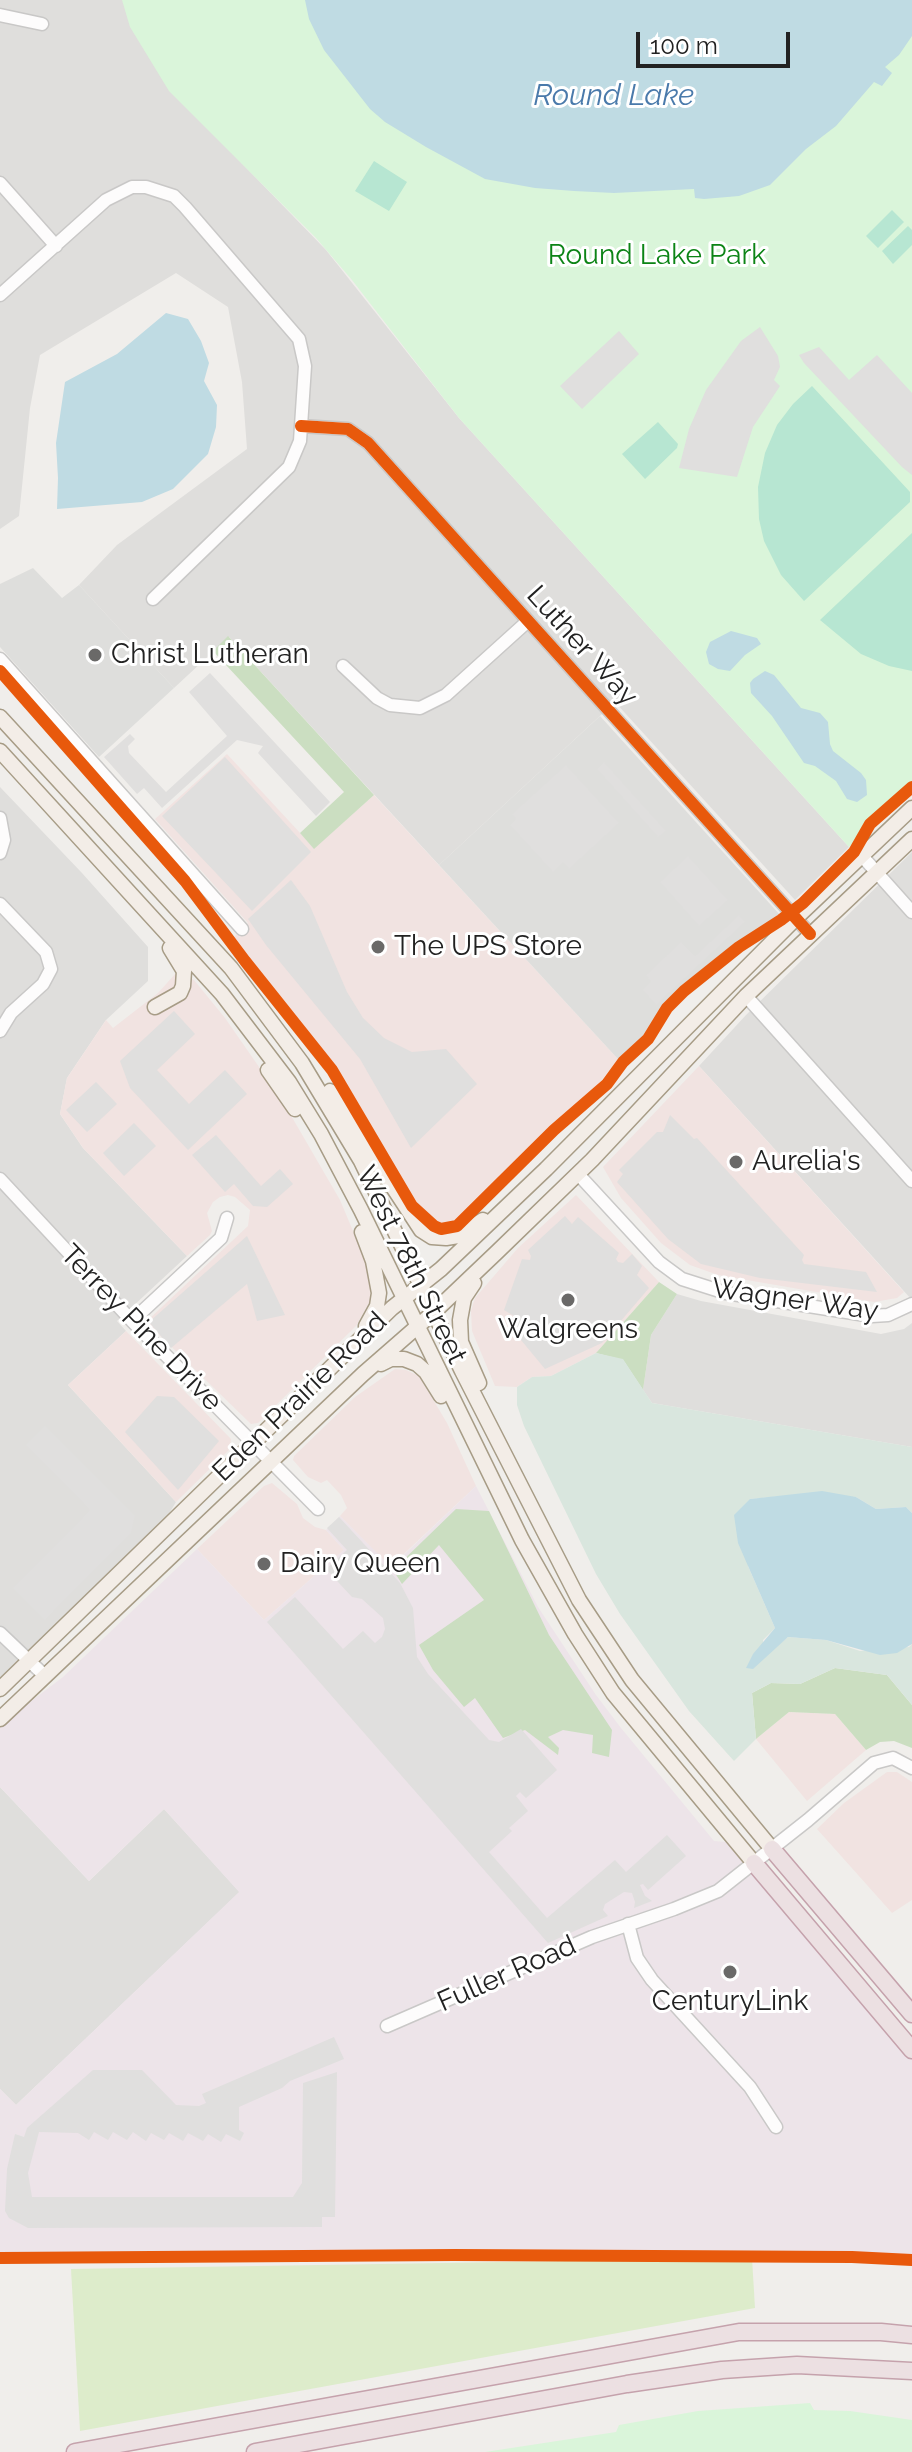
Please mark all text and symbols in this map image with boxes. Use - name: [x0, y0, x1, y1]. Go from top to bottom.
- scale bar: [640, 16, 794, 66]
- text: 100 m: [650, 31, 718, 60]
- water label: Round Lake: [534, 78, 694, 114]
- park label: Round Lake Park: [548, 239, 766, 273]
- street label: Luther Way: [519, 579, 645, 713]
- place label: Christ Lutheran: [111, 638, 309, 672]
- marker: Christ Lutheran: [86, 646, 104, 664]
- place label: The UPS Store: [394, 930, 582, 964]
- marker: The UPS Store: [369, 938, 387, 956]
- place label: Aurelia's: [752, 1145, 860, 1179]
- marker: Aurelia's: [727, 1153, 745, 1171]
- street label: West 78th Street: [349, 1161, 473, 1369]
- street label: Terrey Pine Drive: [53, 1238, 229, 1418]
- street label: Wagner Way: [710, 1272, 880, 1328]
- marker: Walgreens: [559, 1291, 577, 1309]
- street label: Eden Prairie Road: [206, 1305, 394, 1489]
- place label: Walgreens: [498, 1313, 638, 1347]
- place label: Dairy Queen: [280, 1547, 440, 1581]
- marker: Dairy Queen: [255, 1555, 273, 1573]
- street label: Fuller Road: [433, 1929, 581, 2019]
- marker: CenturyLink: [721, 1963, 739, 1981]
- place label: CenturyLink: [652, 1985, 808, 2019]

